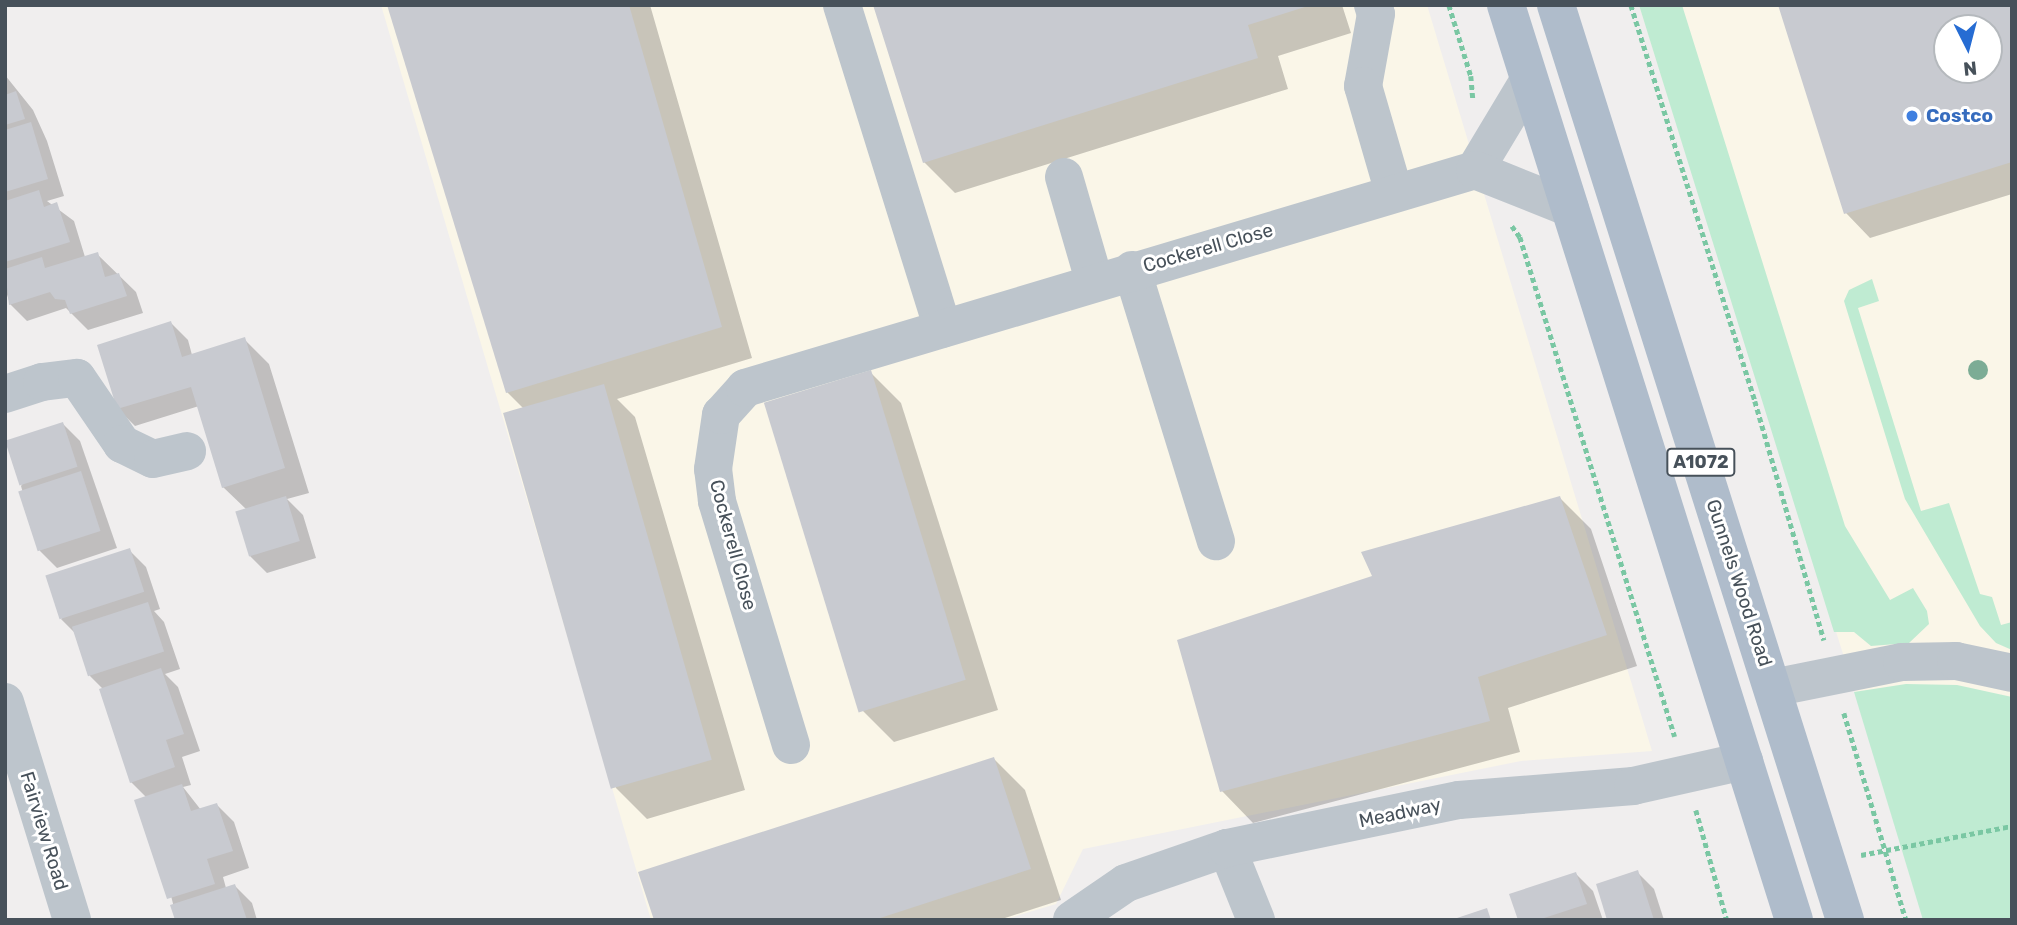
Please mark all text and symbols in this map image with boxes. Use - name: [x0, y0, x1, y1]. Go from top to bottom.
- north arrow: [1933, 14, 2003, 84]
- text: N: [1962, 56, 1978, 81]
- place label: Costco: [1926, 105, 1993, 127]
- marker: Costco: [1904, 108, 1920, 124]
- street label: Cockerell Close: [1140, 219, 1276, 277]
- road number: A1072: [1666, 448, 1736, 476]
- street label: Cockerell Close: [705, 477, 761, 613]
- street label: Gunnels Wood Road: [1701, 496, 1777, 670]
- street label: Fairview Road: [15, 769, 73, 893]
- street label: Meadway: [1357, 793, 1443, 833]

